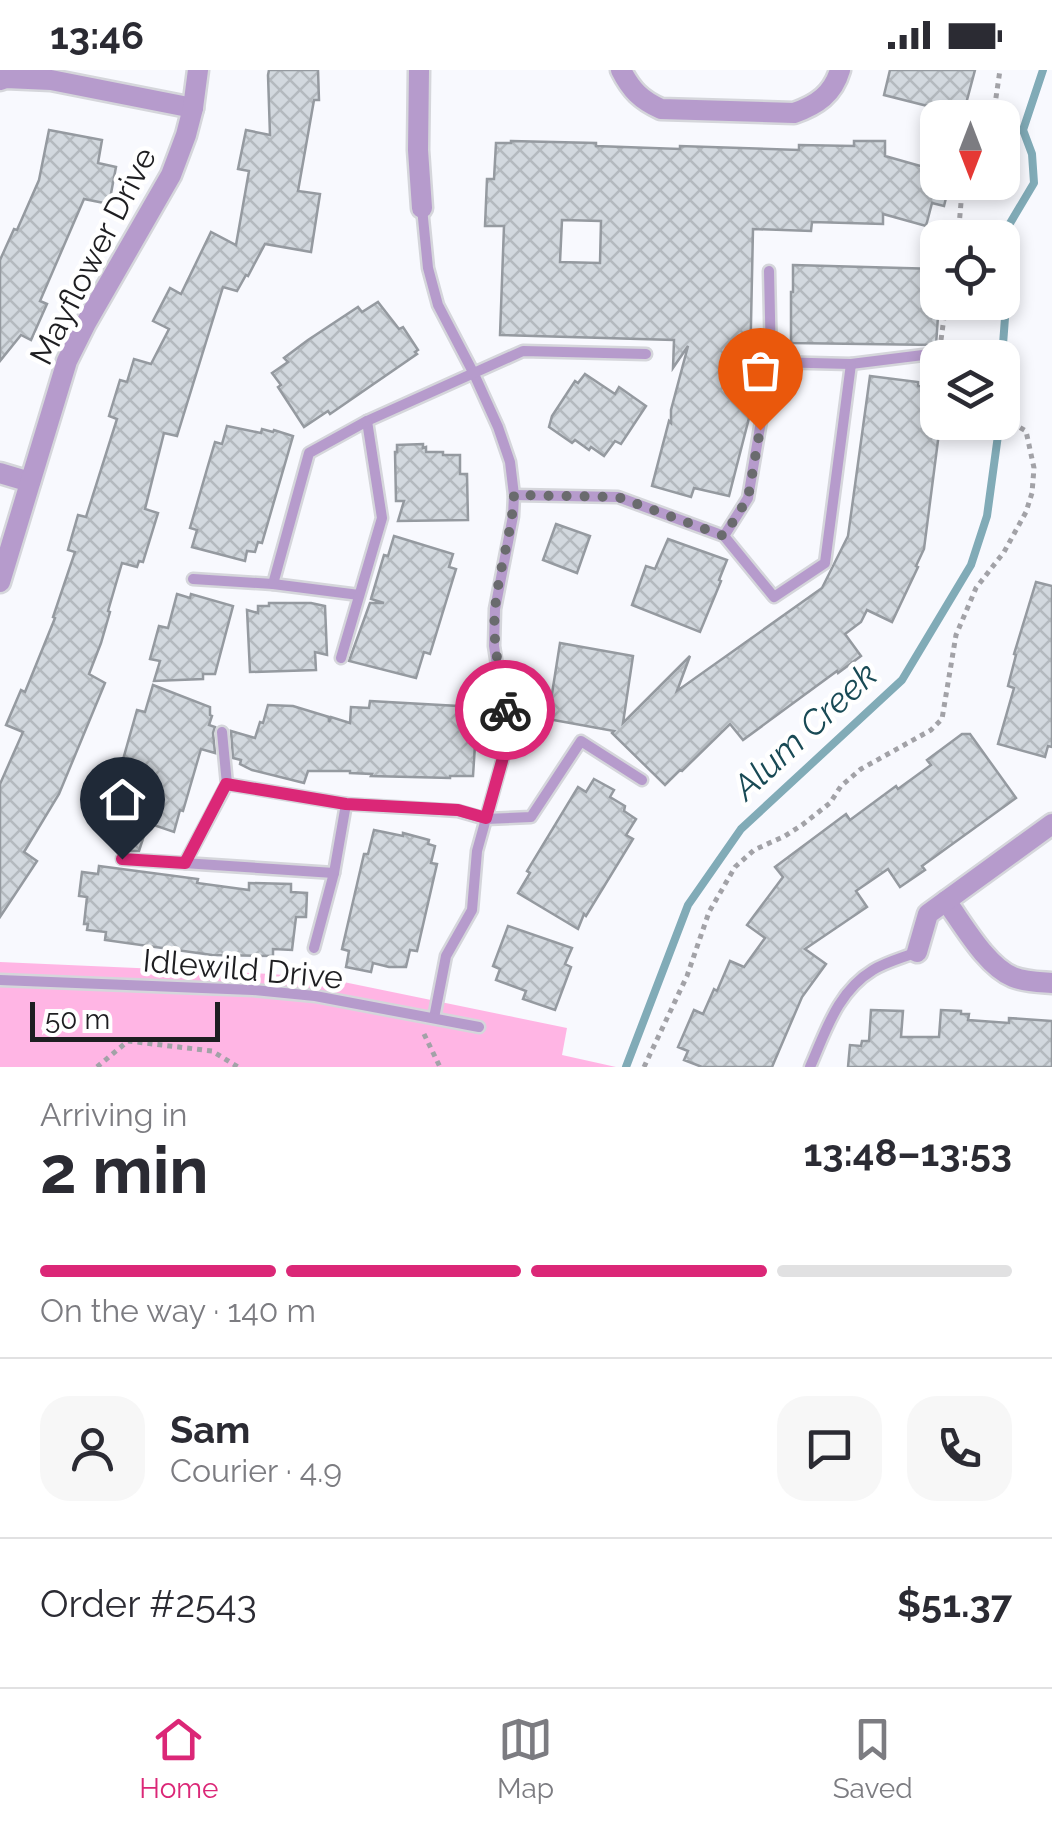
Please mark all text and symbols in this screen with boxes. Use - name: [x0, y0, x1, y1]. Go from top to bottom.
- text: 13:46: [50, 13, 144, 58]
- north arrow: [920, 100, 1020, 200]
- map controls: [920, 100, 1020, 440]
- street label: Mayflower Drive: [22, 141, 163, 370]
- button: locate: [920, 220, 1020, 320]
- pin: [718, 328, 803, 431]
- button: layers: [920, 340, 1020, 440]
- icon: bag: [733, 343, 788, 398]
- water label: Alum Creek: [723, 654, 885, 809]
- courier: [455, 660, 555, 760]
- icon: bike: [478, 683, 533, 738]
- pin: [80, 757, 165, 860]
- icon: home: [95, 772, 150, 827]
- street label: Idlewild Drive: [141, 941, 345, 996]
- scale bar: [30, 997, 220, 1041]
- text: 50 m: [45, 1003, 110, 1036]
- text: Arriving in: [40, 1096, 187, 1133]
- text: 13:48–13:53: [803, 1130, 1012, 1175]
- text: 2 min: [40, 1132, 209, 1208]
- text: On the way · 140 m: [40, 1292, 316, 1329]
- button: person: [40, 1396, 145, 1501]
- button: chat: [777, 1396, 882, 1501]
- button: phone: [907, 1396, 1012, 1501]
- text: Sam: [170, 1407, 250, 1452]
- text: Courier · 4.9: [170, 1452, 342, 1489]
- text: Order #2543: [40, 1581, 257, 1626]
- text: $51.37: [897, 1581, 1012, 1626]
- tab: Home: [139, 1712, 219, 1805]
- tab: Map: [497, 1712, 554, 1805]
- tab: Saved: [833, 1712, 913, 1805]

